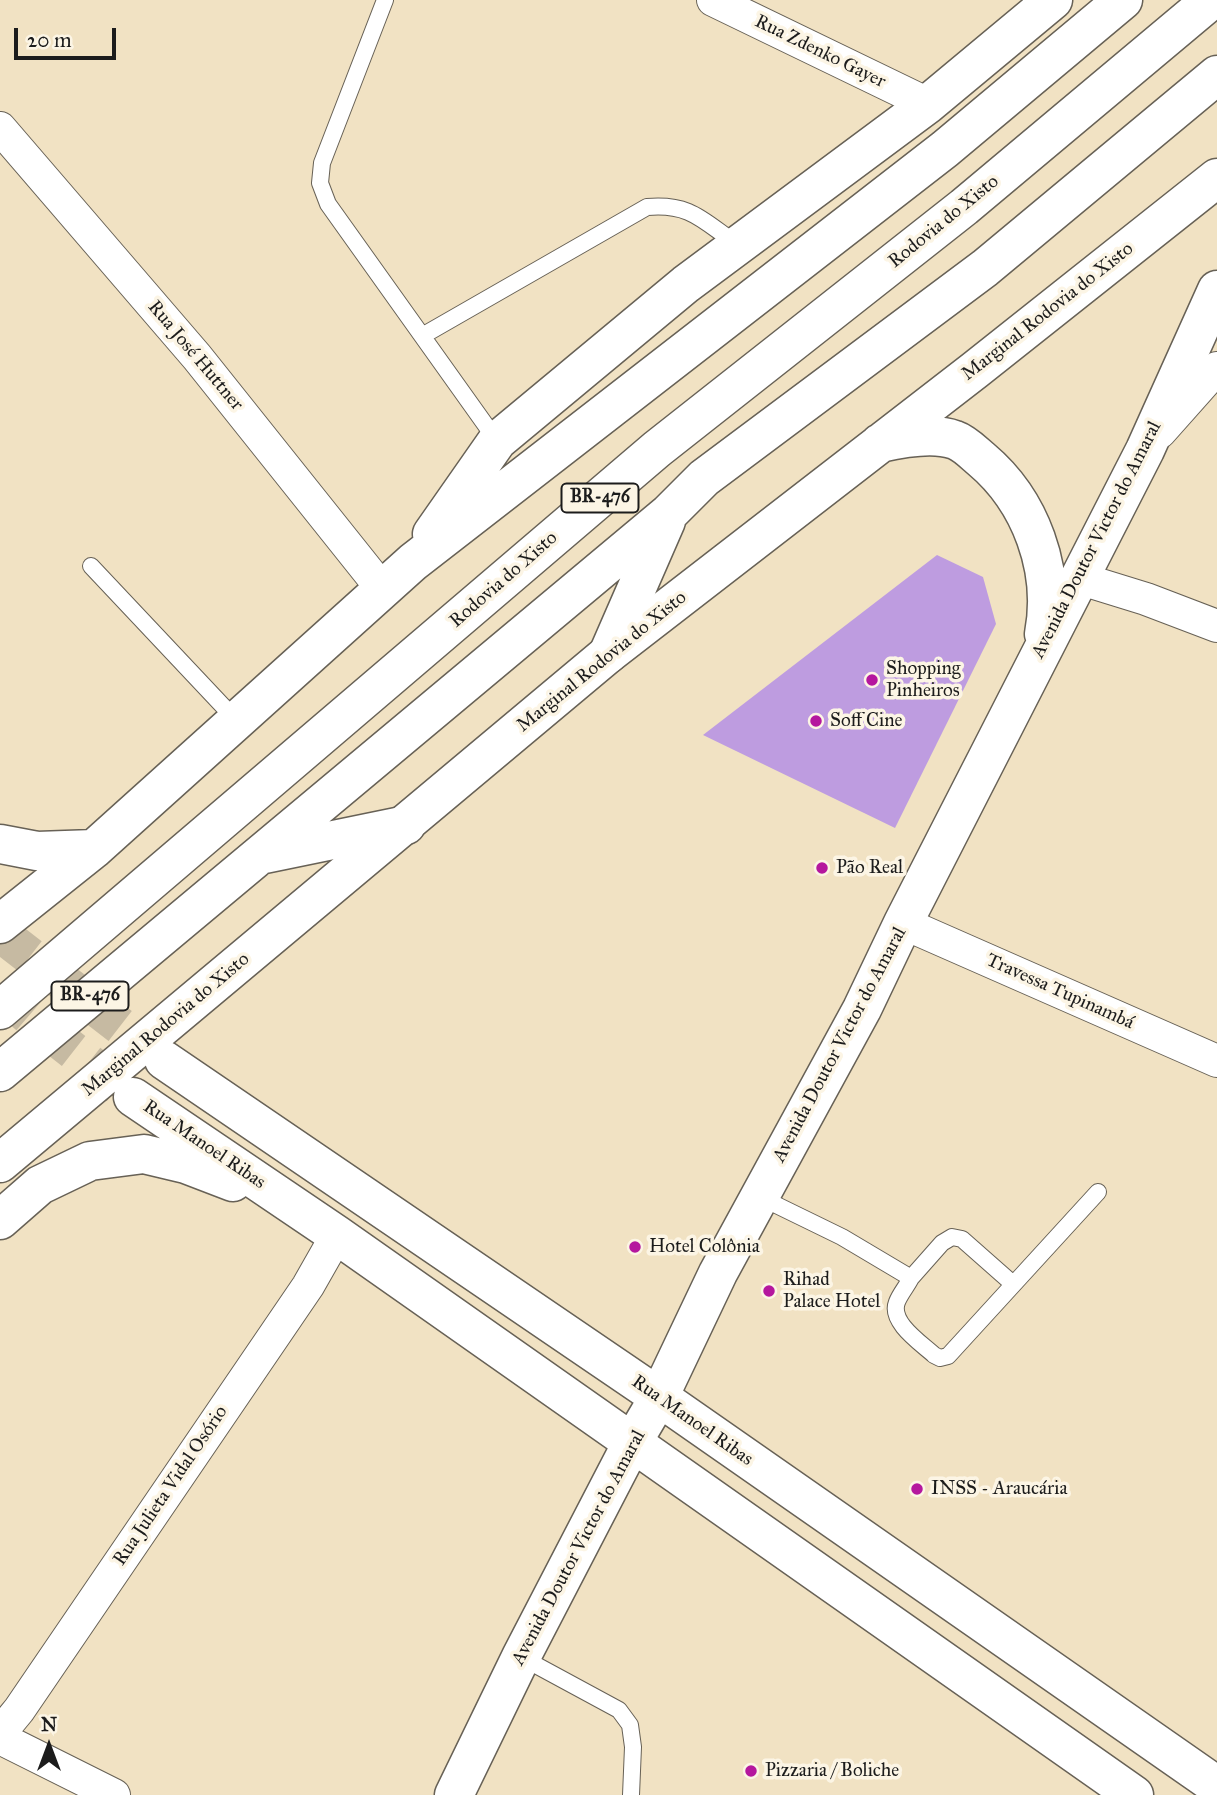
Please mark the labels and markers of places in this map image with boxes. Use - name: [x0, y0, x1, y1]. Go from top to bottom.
- place label: Shopping Pinheiros: [886, 658, 961, 702]
- marker: Shopping Pinheiros: [864, 672, 880, 688]
- place label: Soff Cine: [830, 710, 902, 732]
- marker: Soff Cine: [808, 713, 824, 729]
- place label: Pão Real: [836, 857, 903, 879]
- marker: Pão Real: [814, 860, 830, 876]
- place label: Hotel Colônia: [649, 1236, 760, 1258]
- marker: Hotel Colônia: [627, 1239, 643, 1255]
- place label: Rihad Palace Hotel: [783, 1269, 880, 1313]
- marker: Rihad Palace Hotel: [761, 1283, 777, 1299]
- place label: INSS - Araucária: [931, 1478, 1067, 1500]
- marker: INSS - Araucária: [909, 1481, 925, 1497]
- place label: Pizzaria / Boliche: [765, 1760, 899, 1782]
- marker: Pizzaria / Boliche: [743, 1763, 759, 1779]

